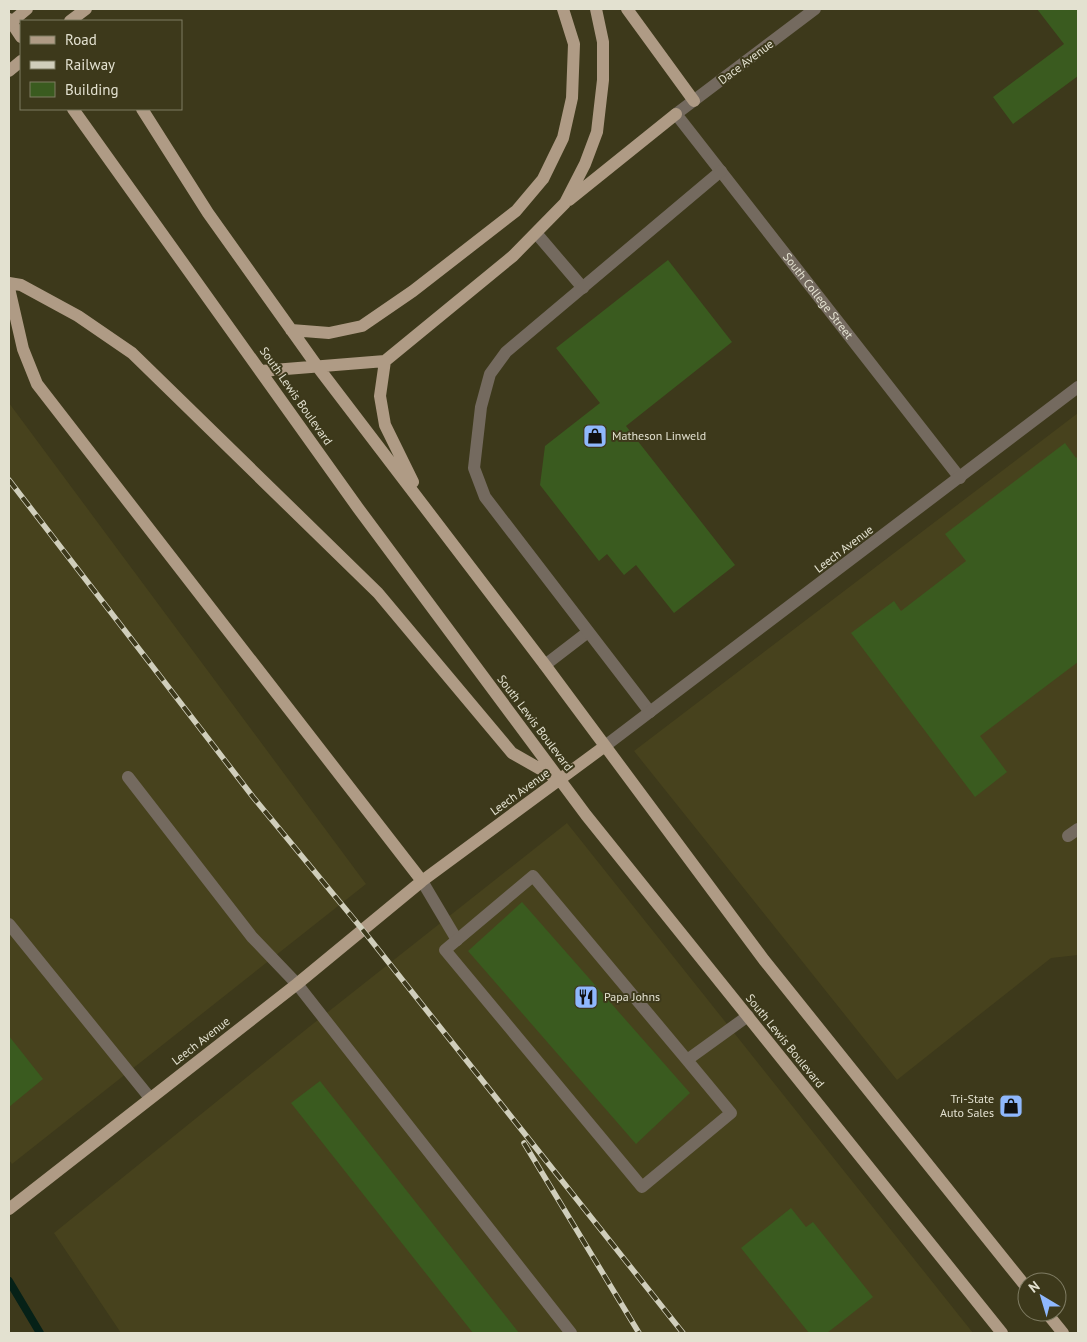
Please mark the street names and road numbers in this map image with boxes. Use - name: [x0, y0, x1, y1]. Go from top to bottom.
- street label: Dace Avenue: [715, 36, 776, 87]
- street label: South College Street: [780, 249, 857, 342]
- street label: South Lewis Boulevard: [257, 344, 336, 448]
- street label: Leech Avenue: [811, 522, 876, 576]
- street label: South Lewis Boulevard: [494, 672, 576, 774]
- street label: Leech Avenue: [487, 765, 552, 818]
- street label: South Lewis Boulevard: [743, 991, 828, 1091]
- street label: Leech Avenue: [169, 1013, 233, 1068]

